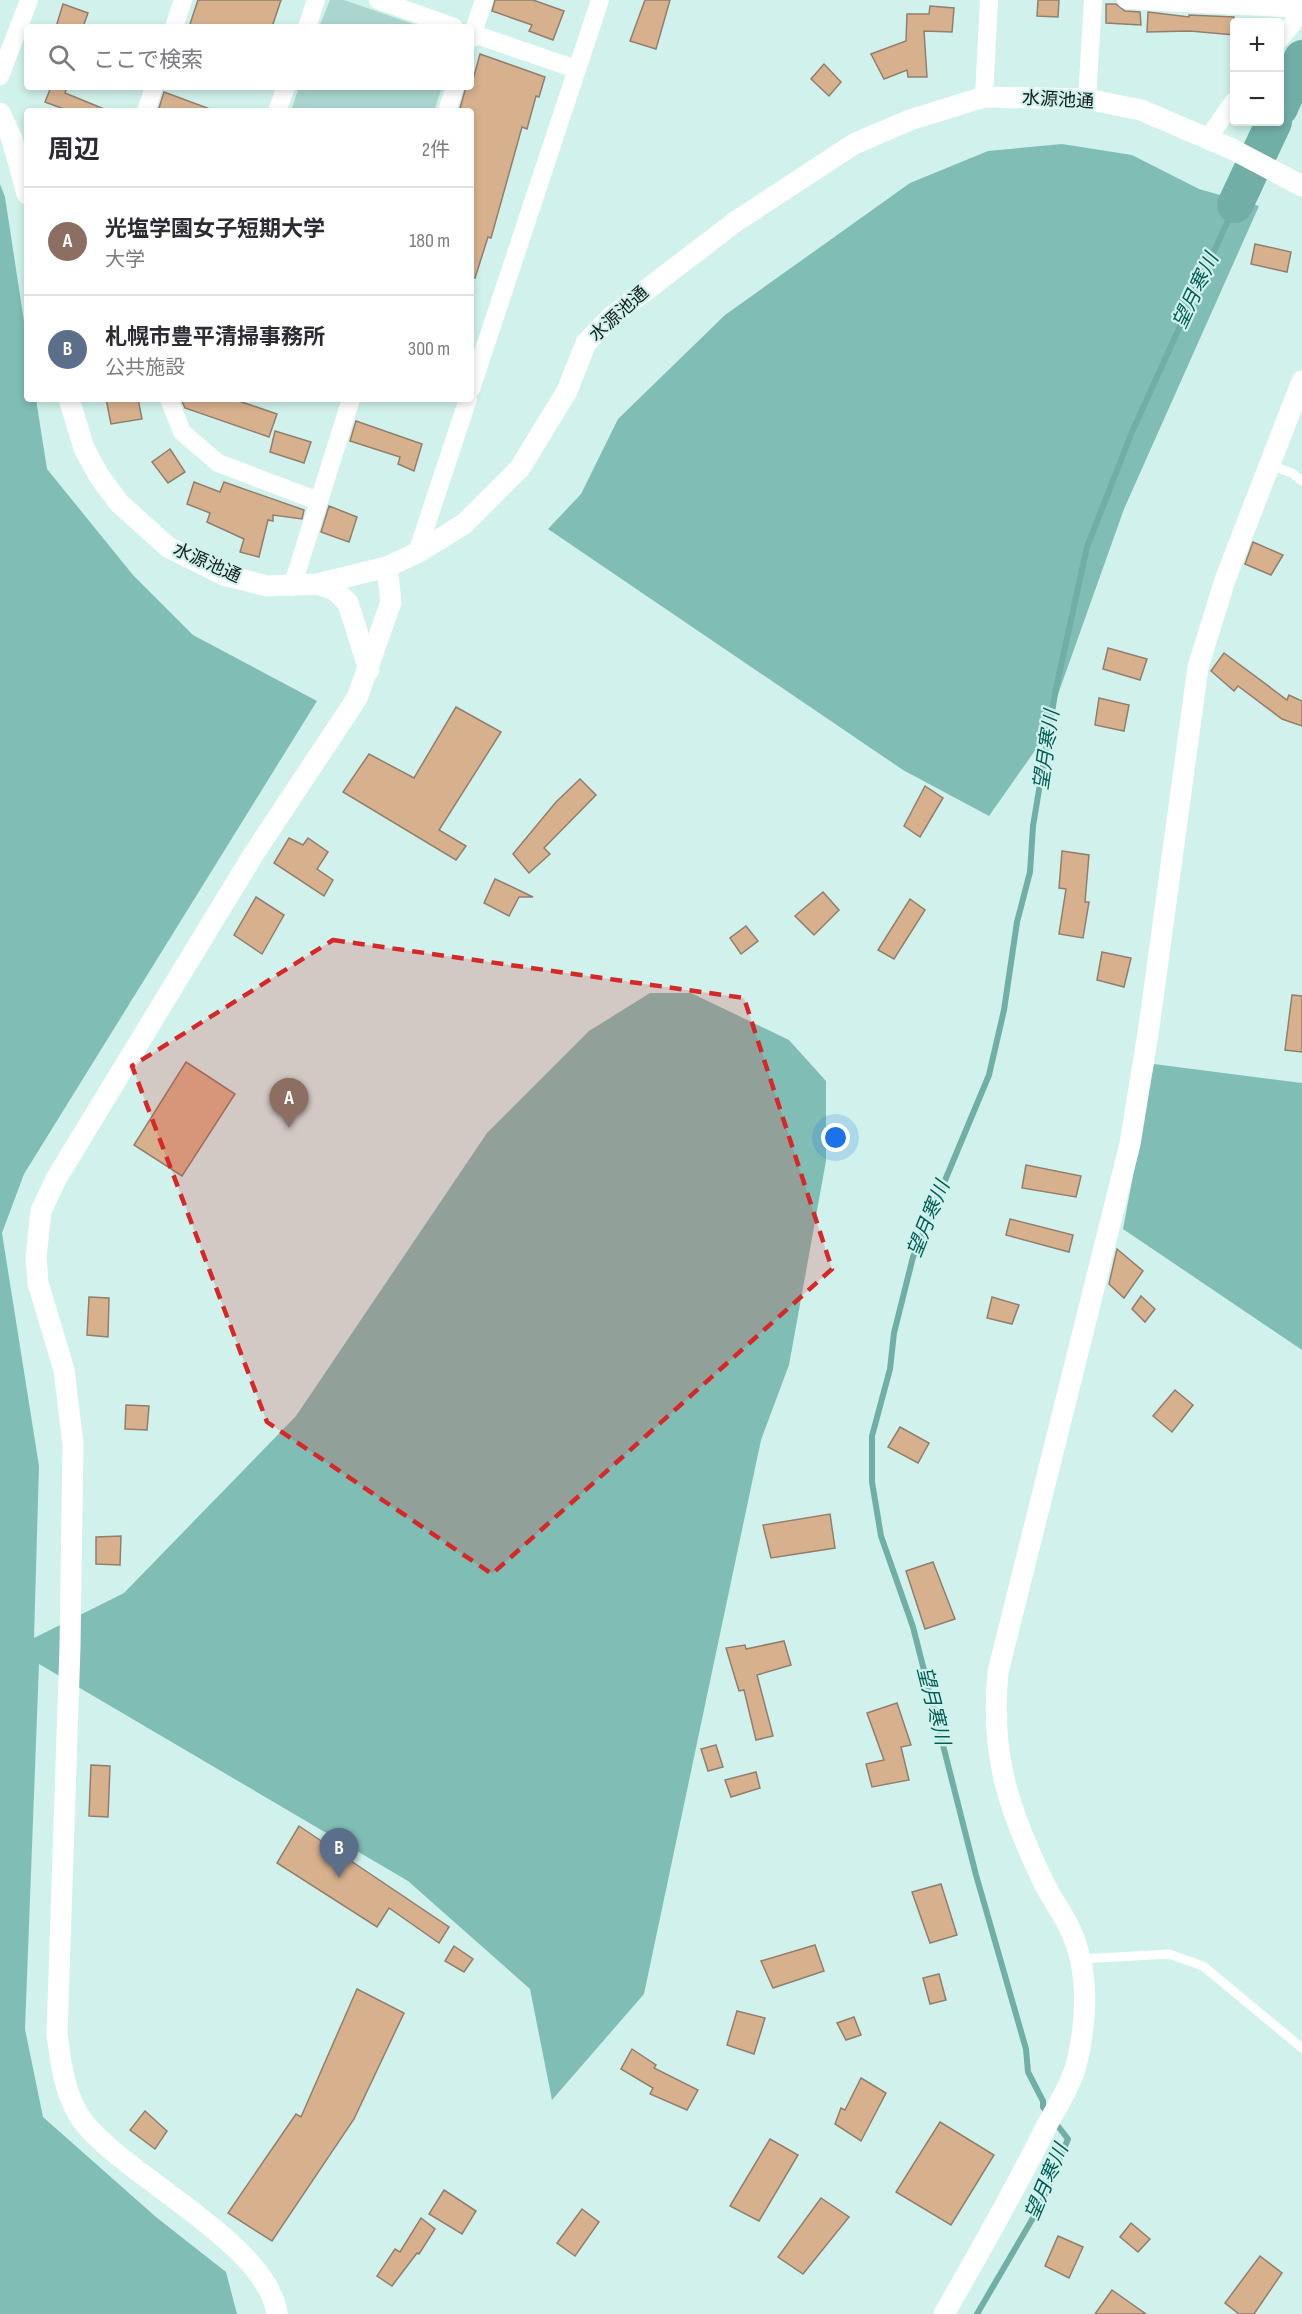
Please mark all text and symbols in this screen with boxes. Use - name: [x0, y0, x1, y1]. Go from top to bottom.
- map controls: [1230, 18, 1284, 126]
- button: +: [1230, 18, 1284, 72]
- search box: [24, 24, 474, 90]
- icon: search: [45, 41, 78, 74]
- text: ここで検索: [93, 47, 203, 74]
- button: −: [1230, 72, 1284, 126]
- street label: 水源池通: [1021, 88, 1095, 112]
- text: 周辺: [48, 135, 100, 166]
- text: 2件: [422, 138, 450, 162]
- text: 光塩学園女子短期大学: [105, 216, 325, 243]
- text: A: [63, 229, 72, 253]
- text: 180 m: [409, 229, 450, 253]
- text: 大学: [105, 248, 145, 272]
- water label: 望月寒川: [1168, 248, 1225, 332]
- street label: 水源池通: [585, 282, 653, 346]
- text: 札幌市豊平清掃事務所: [105, 324, 325, 351]
- text: B: [63, 337, 72, 361]
- text: 300 m: [408, 337, 450, 361]
- text: 公共施設: [105, 356, 185, 380]
- street label: 水源池通: [170, 539, 244, 587]
- water label: 望月寒川: [1030, 707, 1065, 791]
- pin: A: [270, 1078, 308, 1128]
- your location: [821, 1123, 850, 1152]
- water label: 望月寒川: [903, 1176, 956, 1261]
- water label: 望月寒川: [912, 1664, 955, 1750]
- pin: B: [320, 1828, 358, 1878]
- water label: 望月寒川: [1020, 2139, 1074, 2224]

